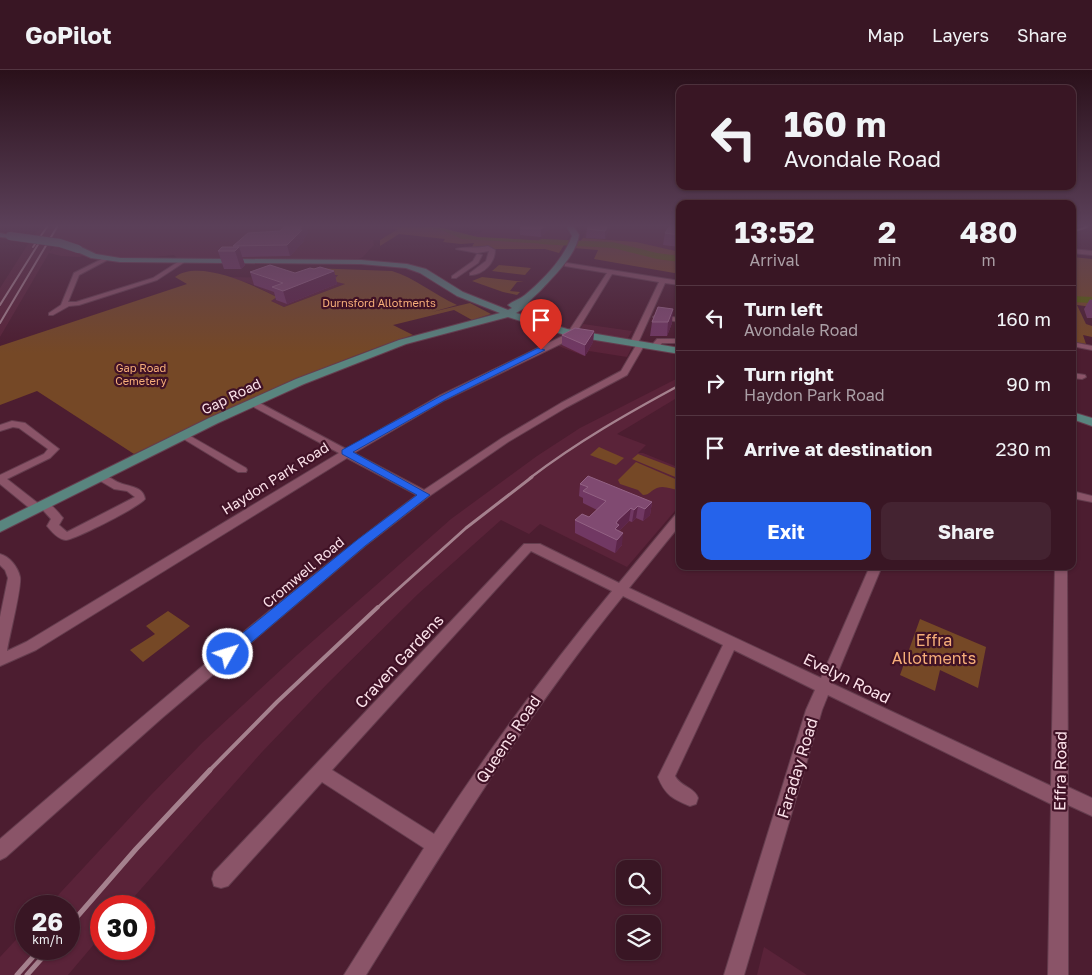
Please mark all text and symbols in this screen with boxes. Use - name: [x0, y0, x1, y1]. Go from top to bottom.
- text: GoPilot: [25, 20, 112, 49]
- text: Map: [867, 24, 904, 46]
- text: Layers: [932, 24, 989, 46]
- text: Share: [1017, 24, 1067, 46]
- text: 160 m: [784, 103, 886, 145]
- icon: left: [701, 105, 766, 170]
- text: Avondale Road: [784, 145, 941, 172]
- text: 13:52: [735, 214, 815, 250]
- text: 2: [878, 214, 896, 250]
- text: 480: [960, 214, 1017, 250]
- text: Arrival: [749, 250, 800, 270]
- text: min: [873, 250, 901, 270]
- text: m: [982, 250, 996, 270]
- park label: Durnsford Allotments: [322, 296, 436, 309]
- text: Turn left: [744, 297, 823, 320]
- pin: [520, 299, 562, 350]
- icon: left: [701, 304, 729, 332]
- icon: arrive: [527, 306, 555, 334]
- text: 160 m: [997, 307, 1051, 330]
- text: Avondale Road: [744, 320, 858, 340]
- park label: Gap Road Cemetery: [115, 361, 167, 387]
- text: Turn right: [744, 362, 834, 385]
- icon: right: [701, 369, 729, 397]
- text: 90 m: [1006, 372, 1051, 395]
- street label: Gap Road: [198, 374, 264, 418]
- text: Haydon Park Road: [744, 385, 885, 405]
- icon: arrive: [701, 434, 729, 462]
- text: Arrive at destination: [744, 437, 932, 460]
- text: 230 m: [996, 437, 1051, 460]
- street label: Haydon Park Road: [218, 438, 332, 518]
- button: Exit: [701, 502, 871, 560]
- button: Share: [881, 502, 1051, 560]
- street label: Cromwell Road: [259, 533, 347, 611]
- street label: Craven Gardens: [350, 610, 448, 712]
- position arrow: [201, 627, 253, 679]
- park label: Effra Allotments: [892, 630, 976, 668]
- street label: Evelyn Road: [800, 648, 894, 708]
- street label: Queens Road: [471, 691, 545, 787]
- street label: Faraday Road: [772, 715, 822, 821]
- street label: Effra Road: [1049, 731, 1071, 811]
- map controls: [616, 860, 661, 960]
- button: search: [616, 860, 661, 905]
- speed limit sign: 30: [90, 895, 155, 960]
- text: 26: [32, 906, 63, 937]
- button: layers: [616, 915, 661, 960]
- text: km/h: [32, 932, 63, 947]

